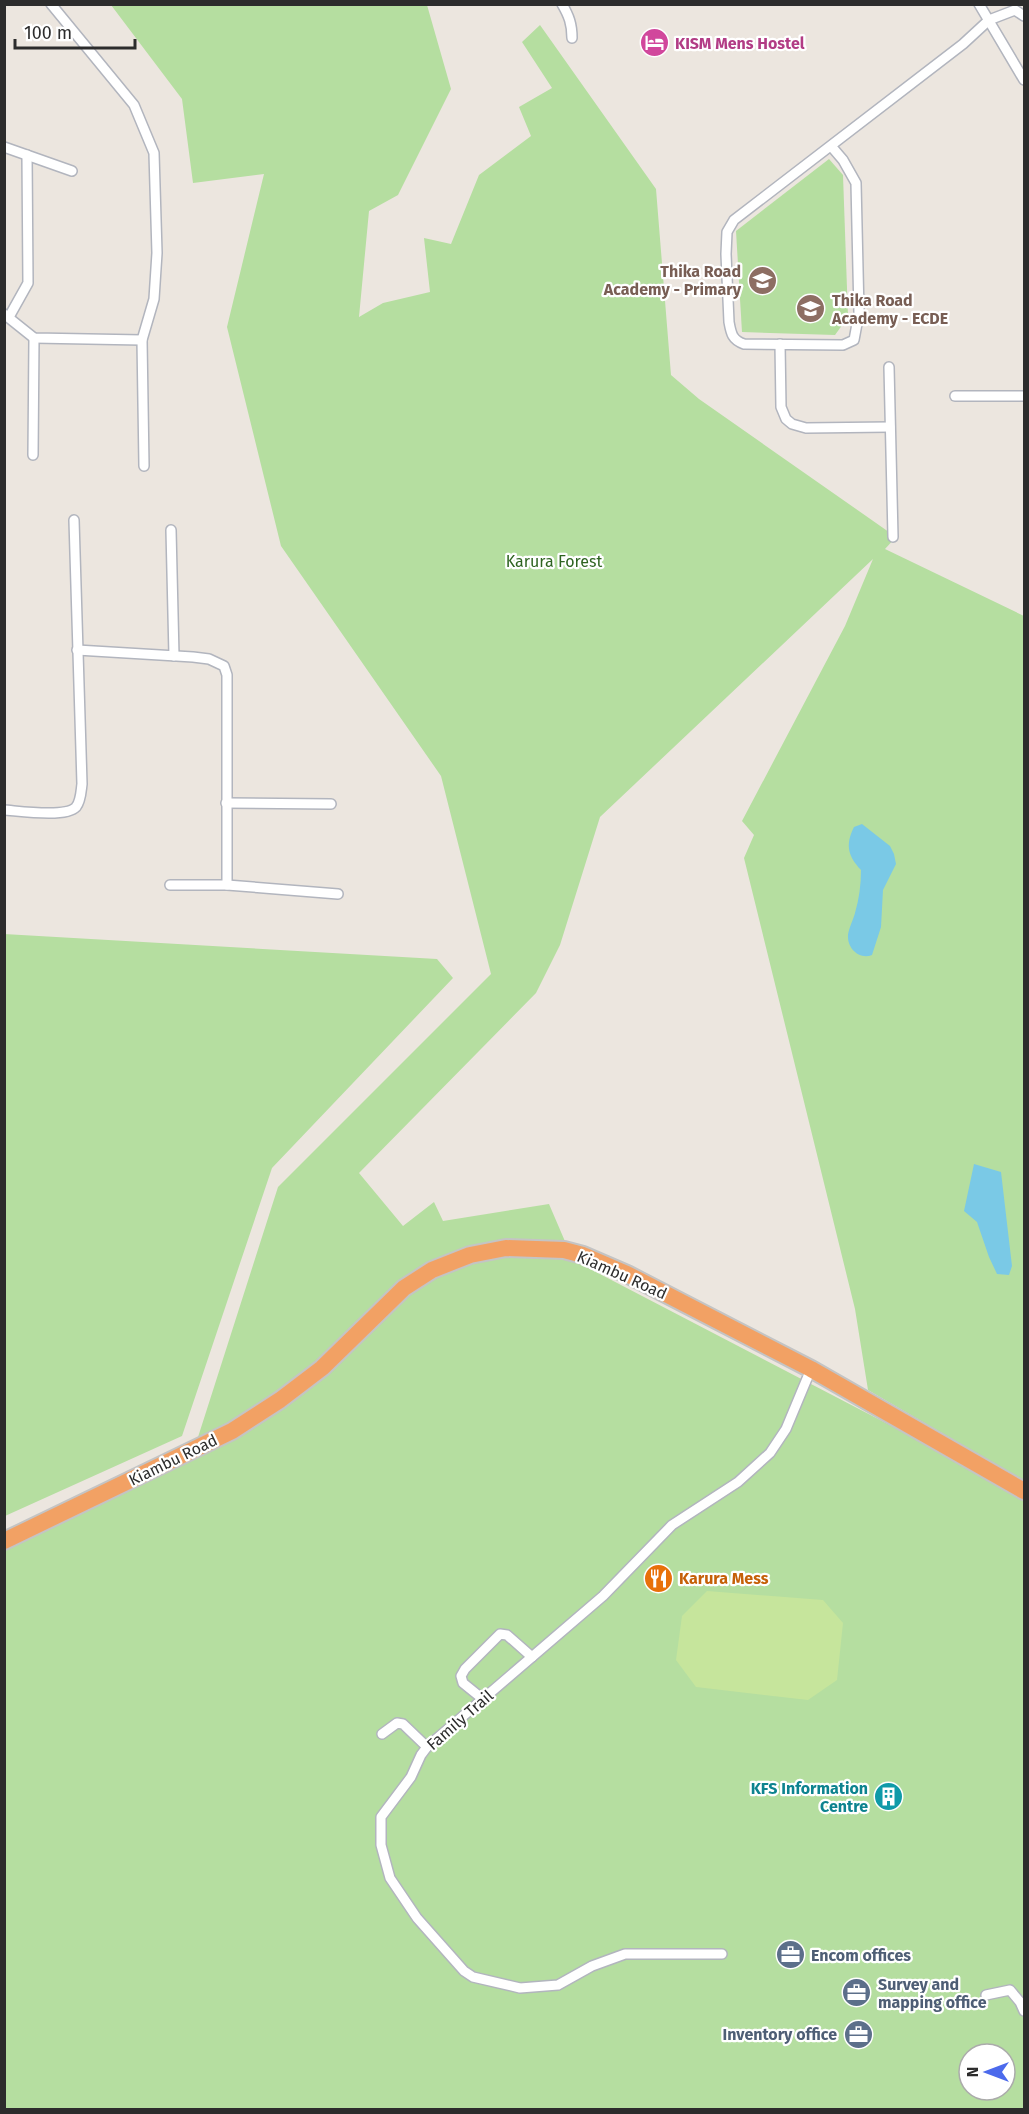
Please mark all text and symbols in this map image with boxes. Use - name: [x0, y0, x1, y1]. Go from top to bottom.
- scale bar: [15, 12, 135, 50]
- text: 100 m: [24, 22, 72, 44]
- hotel icon: KISM Mens Hostel: [638, 27, 670, 59]
- place label: KISM Mens Hostel: [675, 34, 805, 53]
- place label: Thika Road Academy - Primary: [603, 262, 742, 299]
- school or university icon: Thika Road Academy - Primary: [746, 264, 778, 296]
- place label: Thika Road Academy - ECDE: [831, 291, 948, 328]
- school or university icon: Thika Road Academy - ECDE: [795, 293, 827, 325]
- park label: Karura Forest: [506, 552, 602, 571]
- street label: Kiambu Road: [574, 1247, 670, 1303]
- street label: Kiambu Road: [126, 1430, 220, 1490]
- restaurant icon: Karura Mess: [642, 1562, 674, 1594]
- place label: Karura Mess: [679, 1569, 769, 1588]
- street label: Family Trail: [423, 1686, 497, 1754]
- place label: KFS Information Centre: [751, 1779, 868, 1816]
- building icon: KFS Information Centre: [873, 1781, 905, 1813]
- office icon: Encom offices: [774, 1939, 806, 1971]
- place label: Encom offices: [811, 1946, 911, 1965]
- place label: Survey and mapping office: [878, 1975, 987, 2012]
- office icon: Survey and mapping office: [841, 1977, 873, 2009]
- office icon: Inventory office: [842, 2018, 874, 2050]
- place label: Inventory office: [723, 2025, 837, 2044]
- north arrow: [957, 2042, 1017, 2102]
- text: N: [963, 2067, 982, 2077]

